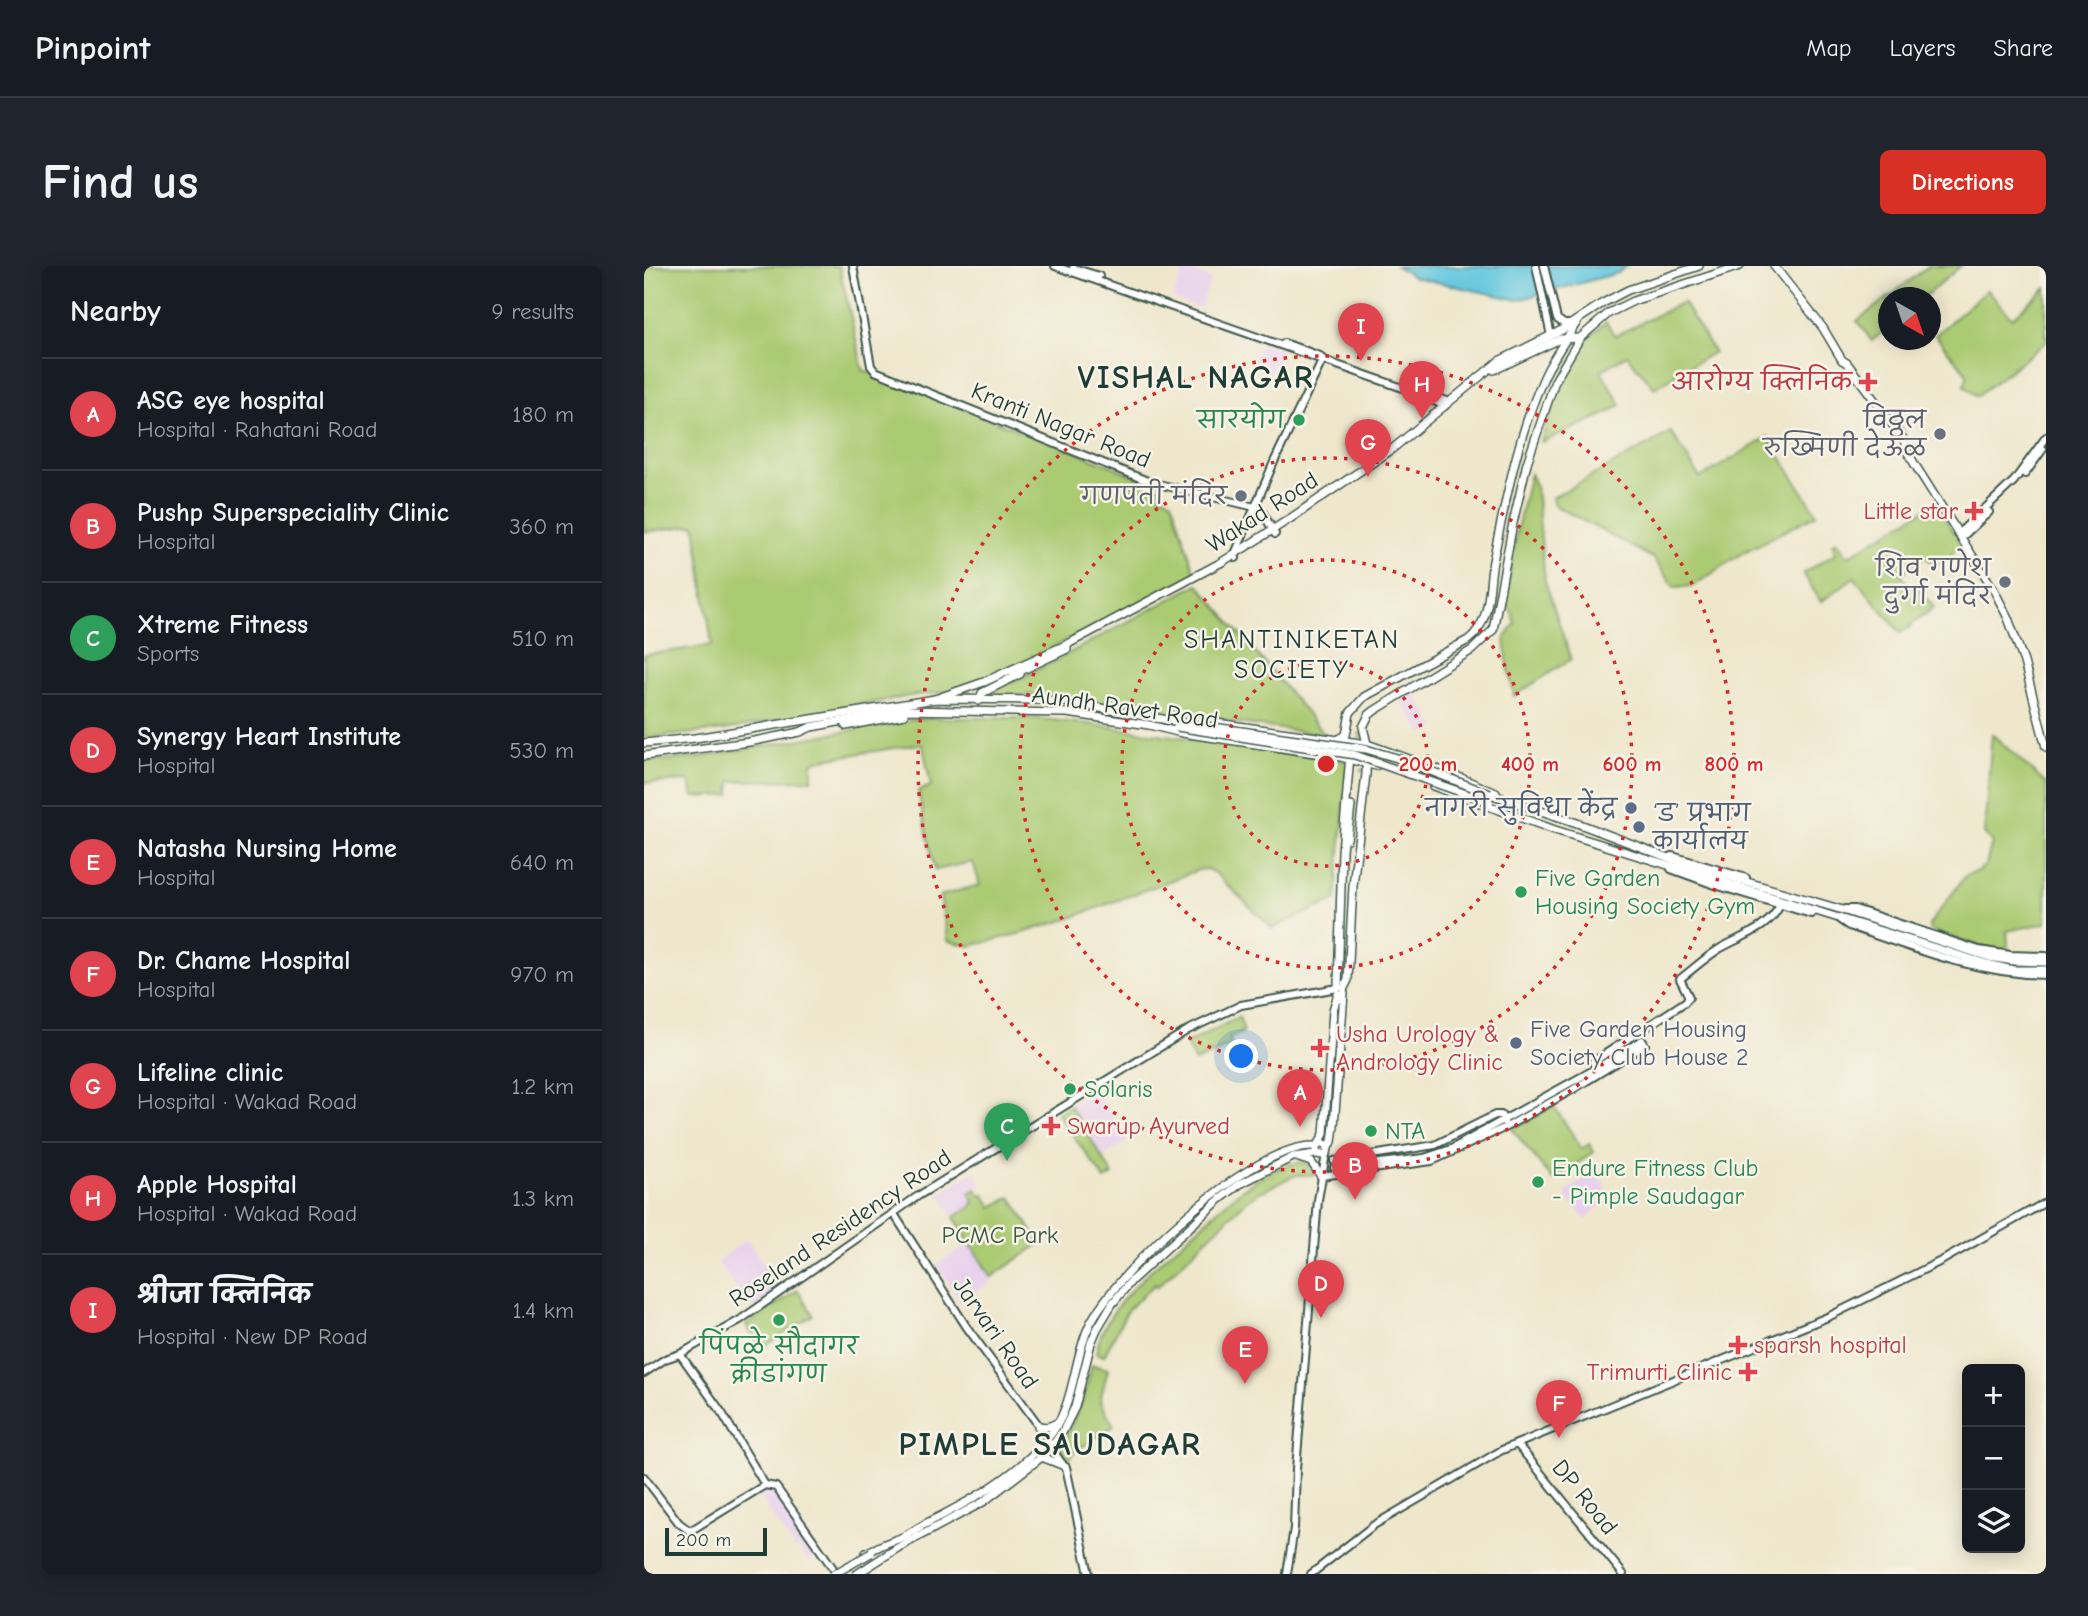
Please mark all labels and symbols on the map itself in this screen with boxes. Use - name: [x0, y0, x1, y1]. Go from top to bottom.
- north arrow: [1878, 287, 1941, 350]
- pin: I: [1338, 303, 1384, 361]
- district label: VISHAL NAGAR: [1078, 359, 1314, 396]
- pin: H: [1399, 361, 1445, 419]
- place label: आरोग्य क्लिनिक: [1672, 364, 1853, 396]
- marker: आरोग्य क्लिनिक: [1858, 372, 1878, 392]
- street label: Kranti Nagar Road: [967, 376, 1155, 474]
- place label: सारयोग: [1195, 402, 1287, 434]
- place label: विठ्ठल रुख्मिणी देऊळ: [1761, 402, 1928, 462]
- marker: सारयोग: [1291, 412, 1307, 428]
- pin: G: [1345, 419, 1391, 477]
- marker: विठ्ठल रुख्मिणी देऊळ: [1932, 426, 1948, 442]
- street label: Wakad Road: [1201, 466, 1323, 558]
- place label: गणपती मंदिर: [1079, 478, 1229, 510]
- marker: गणपती मंदिर: [1233, 488, 1249, 504]
- place label: Little star: [1863, 497, 1958, 525]
- marker: Little star: [1964, 501, 1984, 521]
- place label: शिव गणेश दुर्गा मंदिर: [1873, 548, 1993, 614]
- marker: शिव गणेश दुर्गा मंदिर: [1997, 574, 2013, 590]
- district label: SHANTINIKETAN SOCIETY: [1184, 625, 1400, 685]
- street label: Aundh Ravet Road: [1030, 680, 1220, 734]
- centre of rings: [1314, 752, 1338, 776]
- text: 200 m: [1399, 752, 1457, 776]
- text: 400 m: [1501, 752, 1559, 776]
- text: 600 m: [1602, 752, 1662, 776]
- text: 800 m: [1705, 752, 1763, 776]
- place label: नागरी सुविधा केंद्र: [1423, 788, 1618, 825]
- place label: ‘ड’ प्रभाग कार्यालय: [1651, 799, 1752, 855]
- marker: नागरी सुविधा केंद्र: [1623, 800, 1639, 816]
- marker: ‘ड’ प्रभाग कार्यालय: [1631, 819, 1647, 835]
- place label: Five Garden Housing Society Gym: [1535, 864, 1755, 920]
- marker: Five Garden Housing Society Gym: [1513, 884, 1529, 900]
- place label: Five Garden Housing Society Club House 2: [1530, 1015, 1749, 1071]
- place label: Usha Urology & Andrology Clinic: [1336, 1020, 1503, 1076]
- marker: Five Garden Housing Society Club House 2: [1508, 1035, 1524, 1051]
- marker: Usha Urology & Andrology Clinic: [1310, 1038, 1330, 1058]
- your location: [1224, 1039, 1258, 1073]
- pin: A: [1277, 1069, 1323, 1127]
- place label: Solaris: [1084, 1075, 1153, 1103]
- marker: Solaris: [1062, 1081, 1078, 1097]
- pin: C: [984, 1103, 1030, 1161]
- place label: Swarup Ayurved: [1067, 1112, 1230, 1140]
- marker: Swarup Ayurved: [1041, 1116, 1061, 1136]
- place label: NTA: [1385, 1117, 1425, 1145]
- marker: NTA: [1363, 1123, 1379, 1139]
- pin: B: [1332, 1142, 1378, 1200]
- street label: Roseland Residency Road: [724, 1143, 956, 1313]
- place label: Endure Fitness Club - Pimple Saudagar: [1552, 1154, 1758, 1210]
- marker: Endure Fitness Club - Pimple Saudagar: [1530, 1174, 1546, 1190]
- park label: PCMC Park: [942, 1221, 1059, 1249]
- pin: D: [1298, 1260, 1344, 1318]
- street label: Jarvari Road: [947, 1272, 1045, 1394]
- marker: पिंपळे सौदागर क्रीडांगण: [771, 1312, 787, 1328]
- place label: पिंपळे सौदागर क्रीडांगण: [697, 1325, 861, 1388]
- pin: E: [1222, 1326, 1268, 1384]
- place label: sparsh hospital: [1754, 1331, 1907, 1359]
- marker: sparsh hospital: [1728, 1335, 1748, 1355]
- place label: Trimurti Clinic: [1587, 1358, 1732, 1386]
- marker: Trimurti Clinic: [1738, 1362, 1758, 1382]
- pin: F: [1536, 1380, 1582, 1438]
- district label: PIMPLE SAUDAGAR: [898, 1426, 1202, 1463]
- street label: DP Road: [1546, 1454, 1624, 1540]
- scale bar: [665, 1525, 766, 1557]

